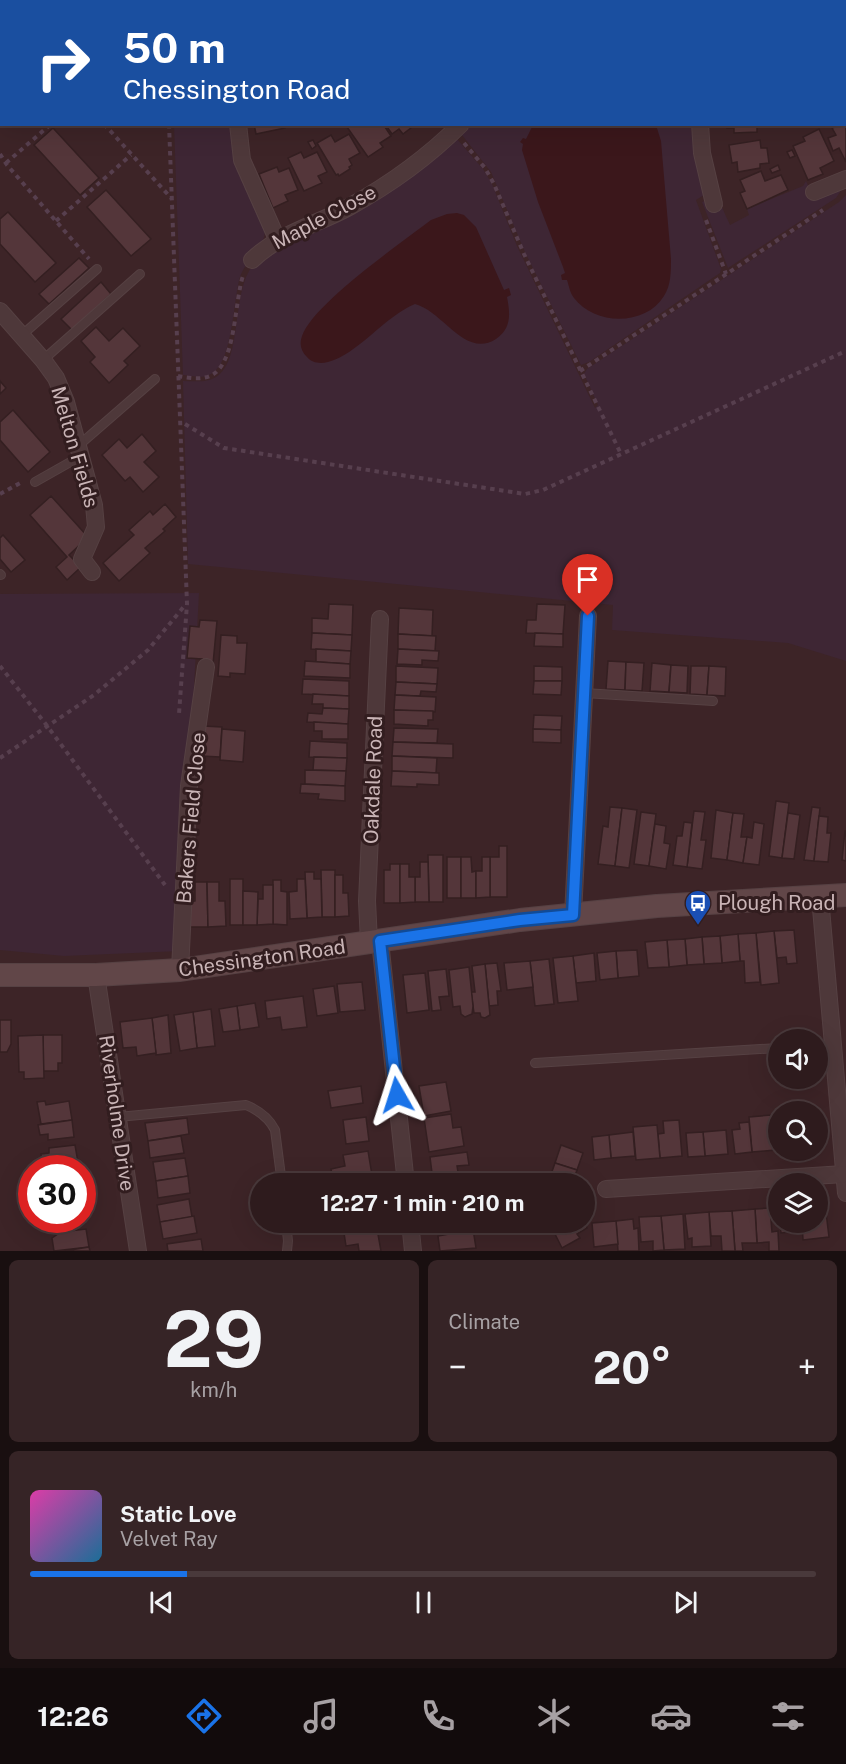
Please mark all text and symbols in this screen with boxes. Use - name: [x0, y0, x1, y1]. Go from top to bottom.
- text: 50 m: [123, 23, 226, 72]
- icon: right: [24, 24, 102, 102]
- text: Chessington Road: [123, 73, 350, 105]
- street label: Maple Close: [268, 180, 380, 254]
- street label: Melton Fields: [46, 384, 104, 510]
- pin: [562, 554, 613, 616]
- icon: arrive: [571, 563, 604, 596]
- street label: Oakdale Road: [359, 715, 387, 845]
- street label: Bakers Field Close: [172, 731, 210, 905]
- bus stop icon: Plough Road: [683, 888, 713, 926]
- place label: Plough Road: [718, 891, 835, 915]
- street label: Chessington Road: [177, 934, 347, 982]
- map controls: [768, 1029, 828, 1233]
- button: sound: [768, 1029, 828, 1089]
- street label: Riverholme Drive: [94, 1033, 140, 1193]
- position arrow: [365, 1063, 429, 1127]
- button: search: [768, 1101, 828, 1161]
- speed limit sign: 30: [18, 1155, 96, 1233]
- button: layers: [768, 1173, 828, 1233]
- text: 12:27 · 1 min · 210 m: [321, 1190, 524, 1216]
- text: 29: [163, 1293, 264, 1385]
- text: Climate: [449, 1310, 520, 1334]
- text: 20°: [593, 1341, 672, 1394]
- text: −: [449, 1348, 467, 1386]
- text: +: [798, 1348, 816, 1386]
- text: km/h: [190, 1378, 237, 1402]
- text: Static Love: [120, 1501, 237, 1527]
- text: Velvet Ray: [120, 1527, 218, 1551]
- icon: previous: [145, 1586, 178, 1619]
- icon: pause: [407, 1586, 440, 1619]
- icon: next: [669, 1586, 702, 1619]
- icon: directions: [183, 1695, 225, 1737]
- icon: music: [300, 1695, 342, 1737]
- icon: phone: [417, 1695, 459, 1737]
- icon: climate: [533, 1695, 575, 1737]
- icon: car: [650, 1695, 692, 1737]
- icon: filters: [767, 1695, 809, 1737]
- text: 12:26: [37, 1700, 109, 1732]

